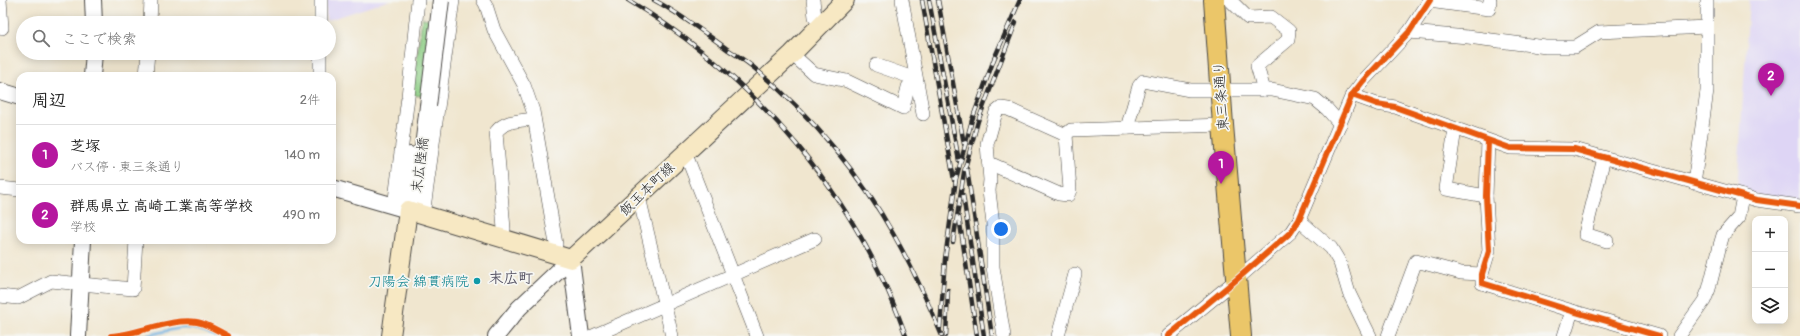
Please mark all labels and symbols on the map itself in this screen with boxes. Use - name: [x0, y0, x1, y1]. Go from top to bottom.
- street label: 東三条通り: [1210, 60, 1232, 132]
- pin: 2: [1758, 63, 1784, 96]
- street label: 末広陸橋: [408, 136, 432, 194]
- pin: 1: [1208, 151, 1234, 184]
- street label: 飯玉本町線: [616, 159, 678, 219]
- your location: [991, 219, 1011, 239]
- district label: 末広町: [488, 269, 534, 288]
- place label: 刀陽会 綿貫病院: [368, 273, 469, 290]
- marker: 刀陽会 綿貫病院: [472, 276, 482, 286]

